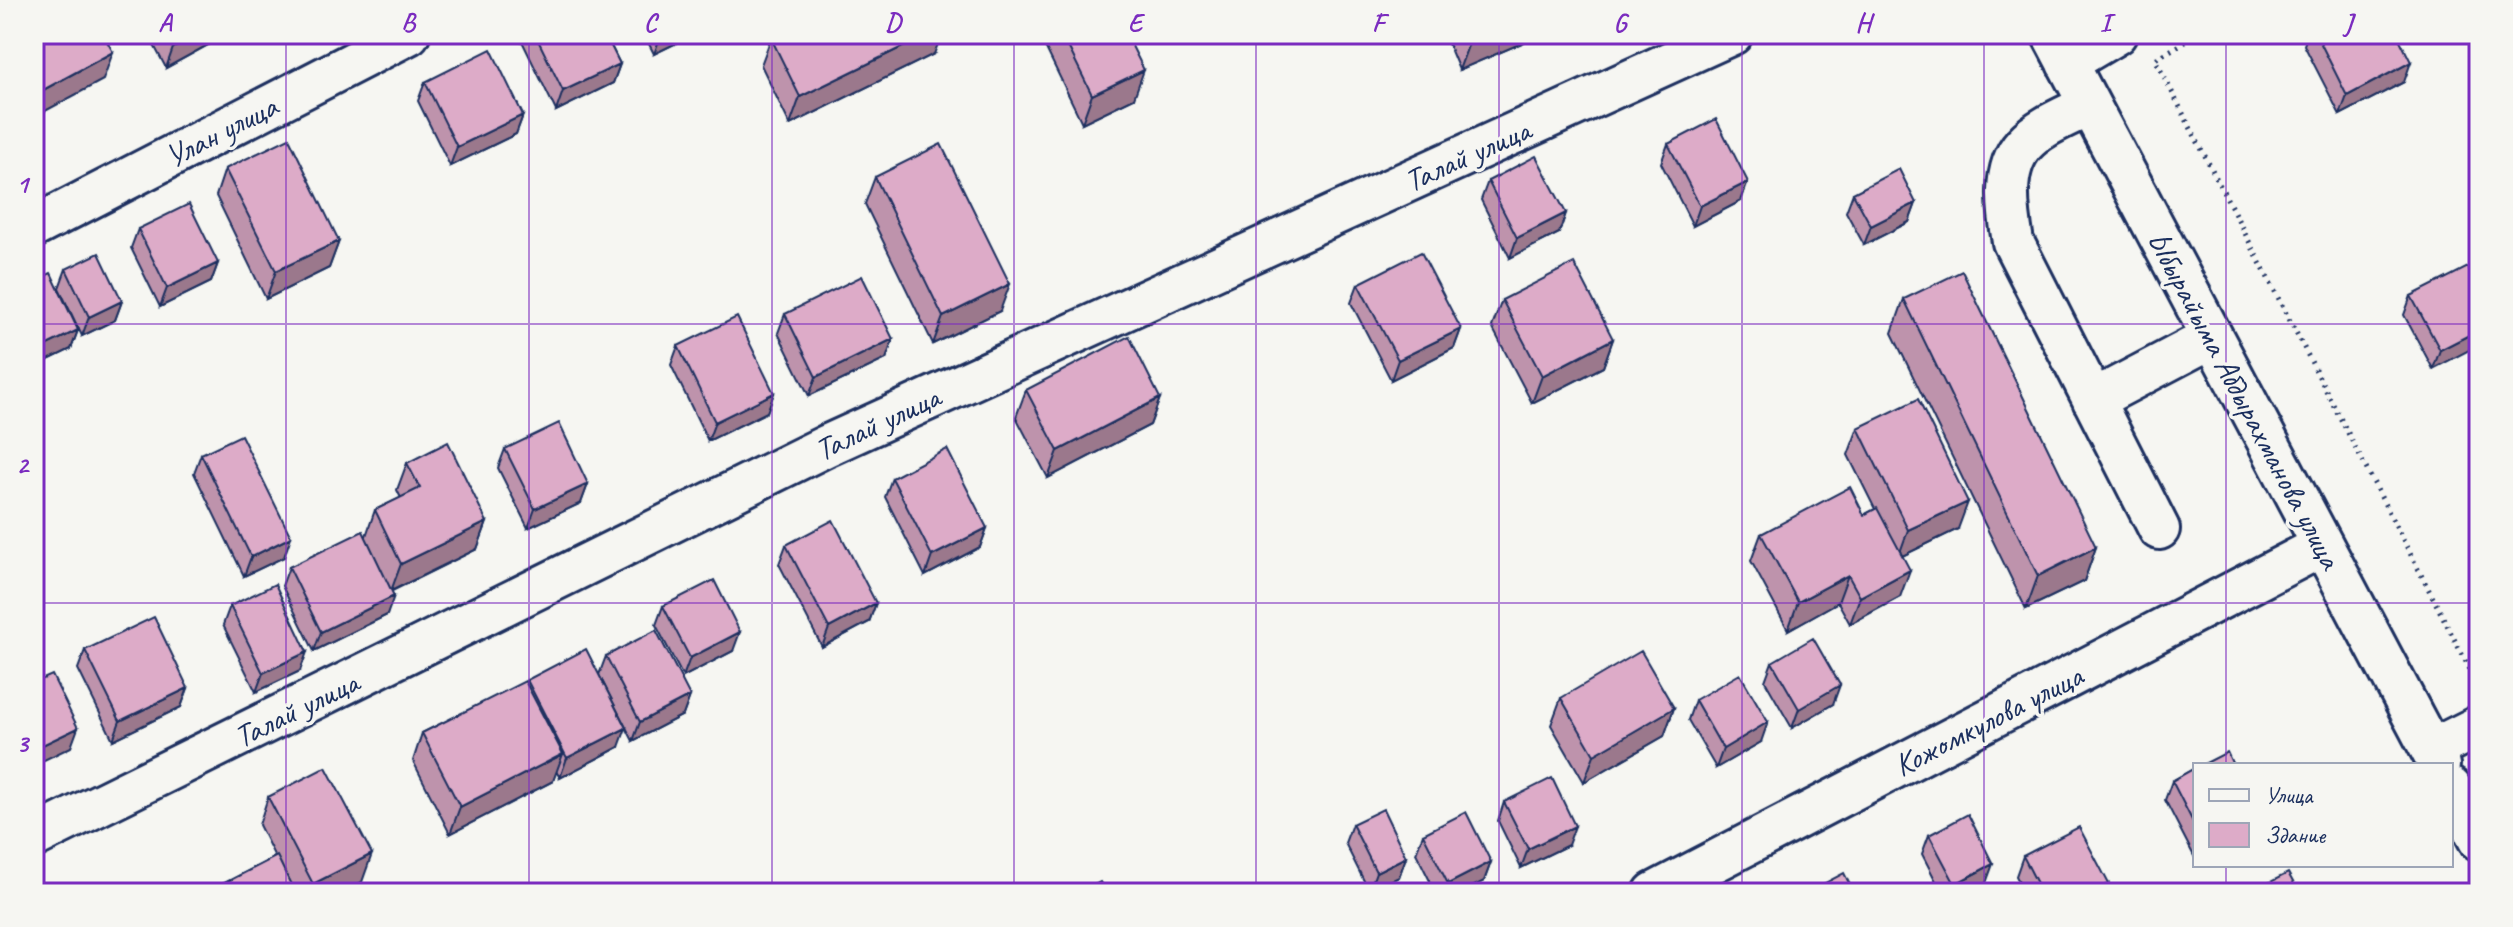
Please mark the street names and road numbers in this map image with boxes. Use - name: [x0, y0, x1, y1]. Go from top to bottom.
- street label: Улан улица: [158, 85, 286, 177]
- street label: Талай улица: [1398, 108, 1539, 201]
- street label: Ыбырайыма Абдырахманова улица: [2138, 225, 2352, 577]
- street label: Талай улица: [808, 375, 949, 470]
- street label: Кожомкулова улица: [1887, 654, 2091, 786]
- street label: Талай улица: [227, 661, 368, 757]

